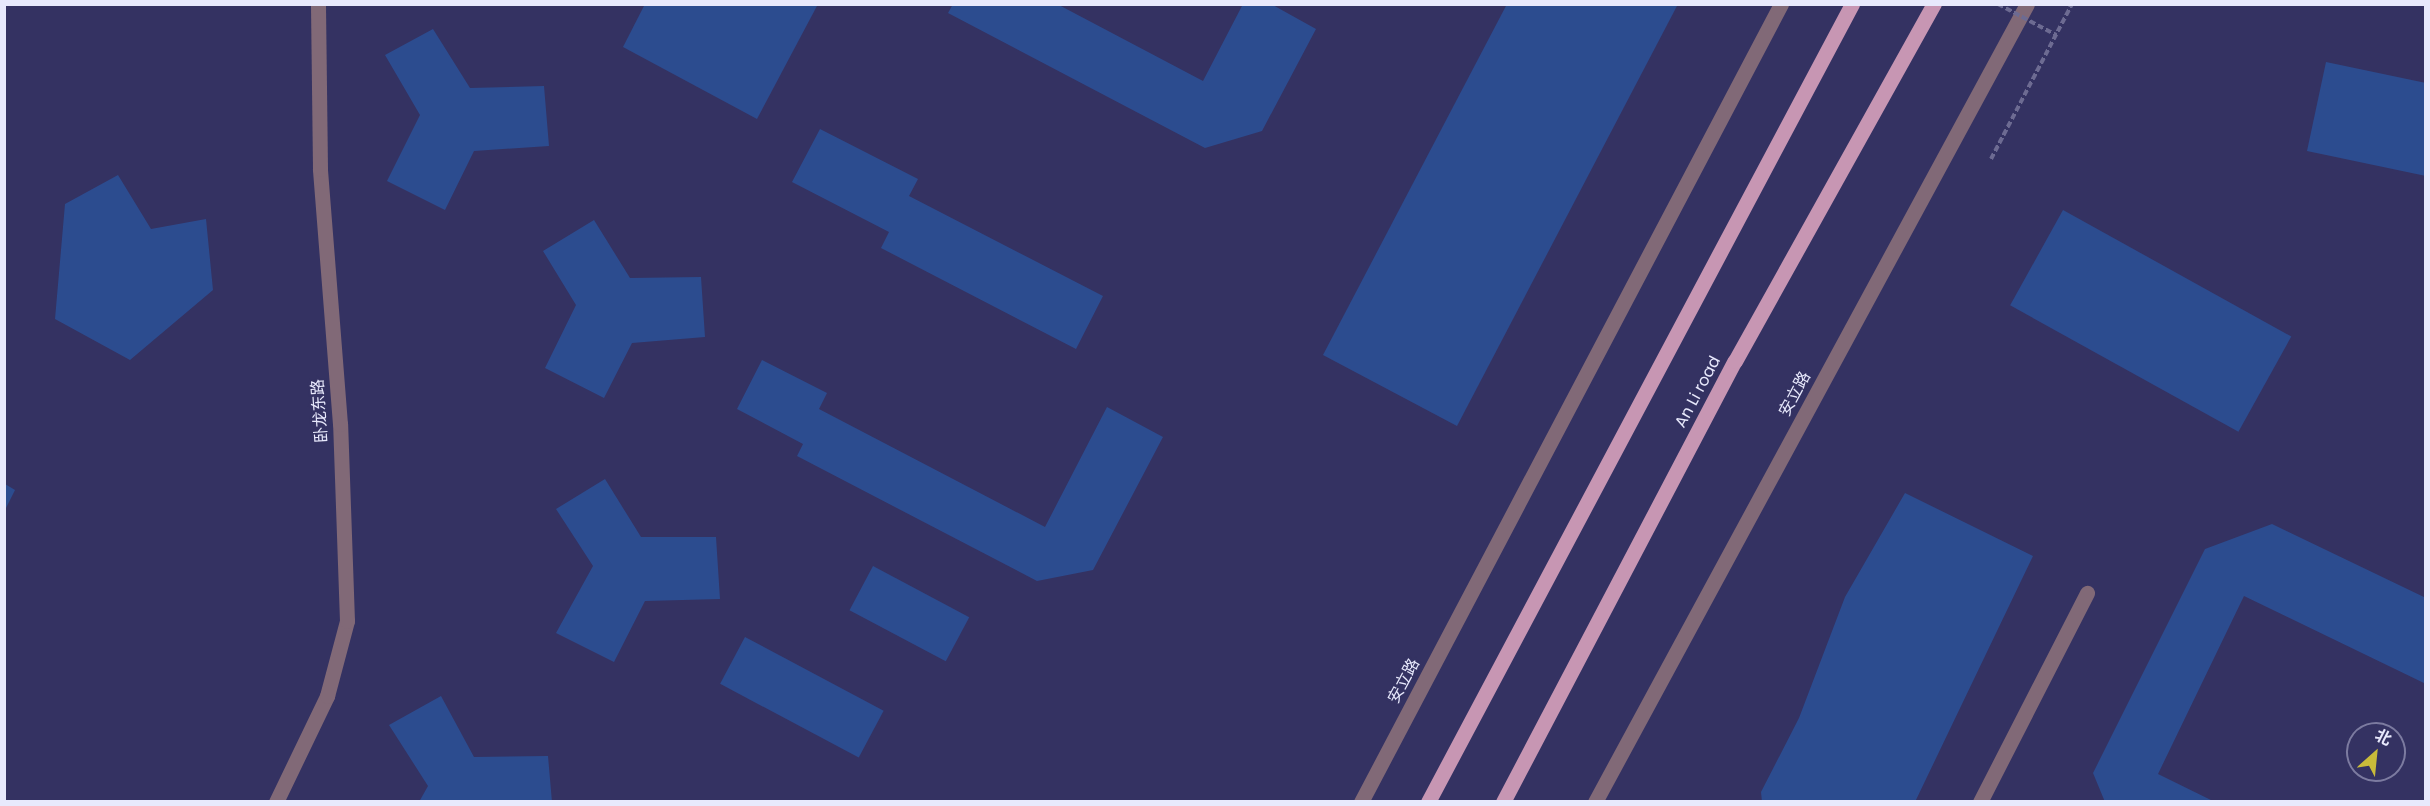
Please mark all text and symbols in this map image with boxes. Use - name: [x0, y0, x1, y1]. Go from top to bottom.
- street label: An Li road: [1671, 353, 1725, 431]
- street label: 安立路: [1775, 368, 1815, 420]
- street label: 卧龙东路: [308, 378, 332, 444]
- street label: 安立路: [1384, 655, 1424, 707]
- north arrow: [2346, 722, 2406, 782]
- text: 北: [2371, 723, 2396, 751]

